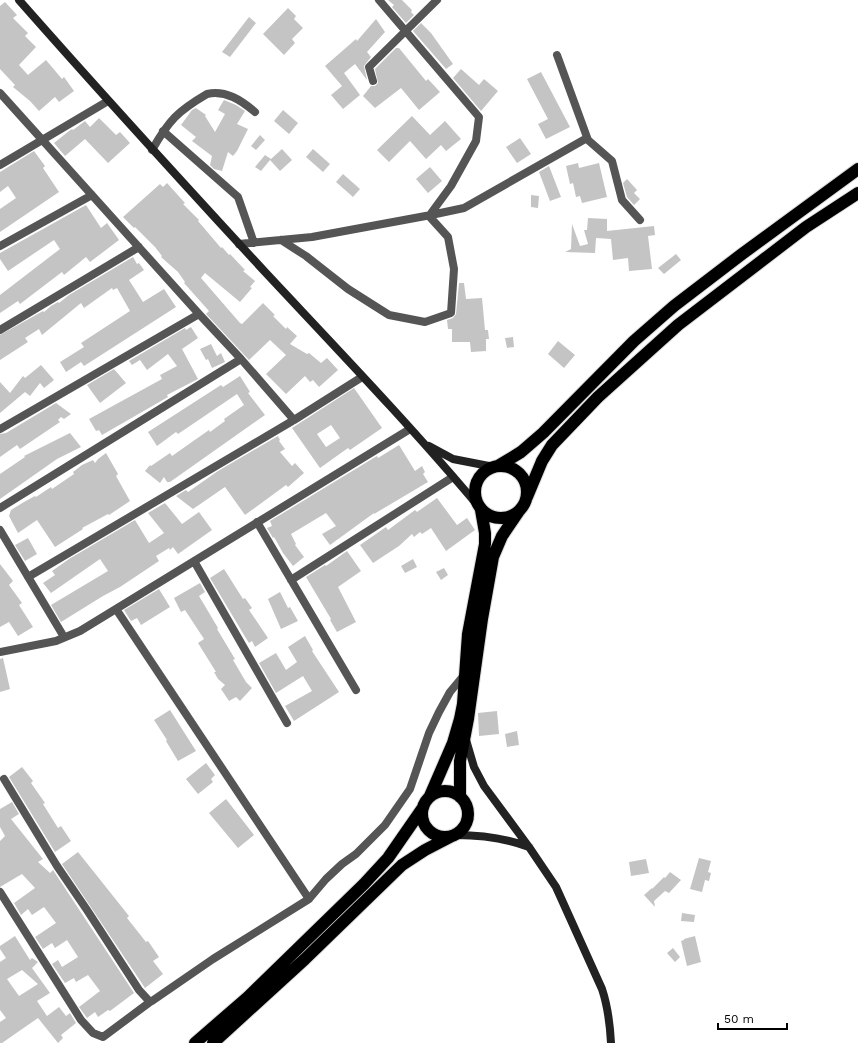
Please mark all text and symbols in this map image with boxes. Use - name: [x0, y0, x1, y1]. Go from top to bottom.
- scale bar: [718, 1005, 787, 1031]
- text: 50 m: [724, 1012, 754, 1026]

